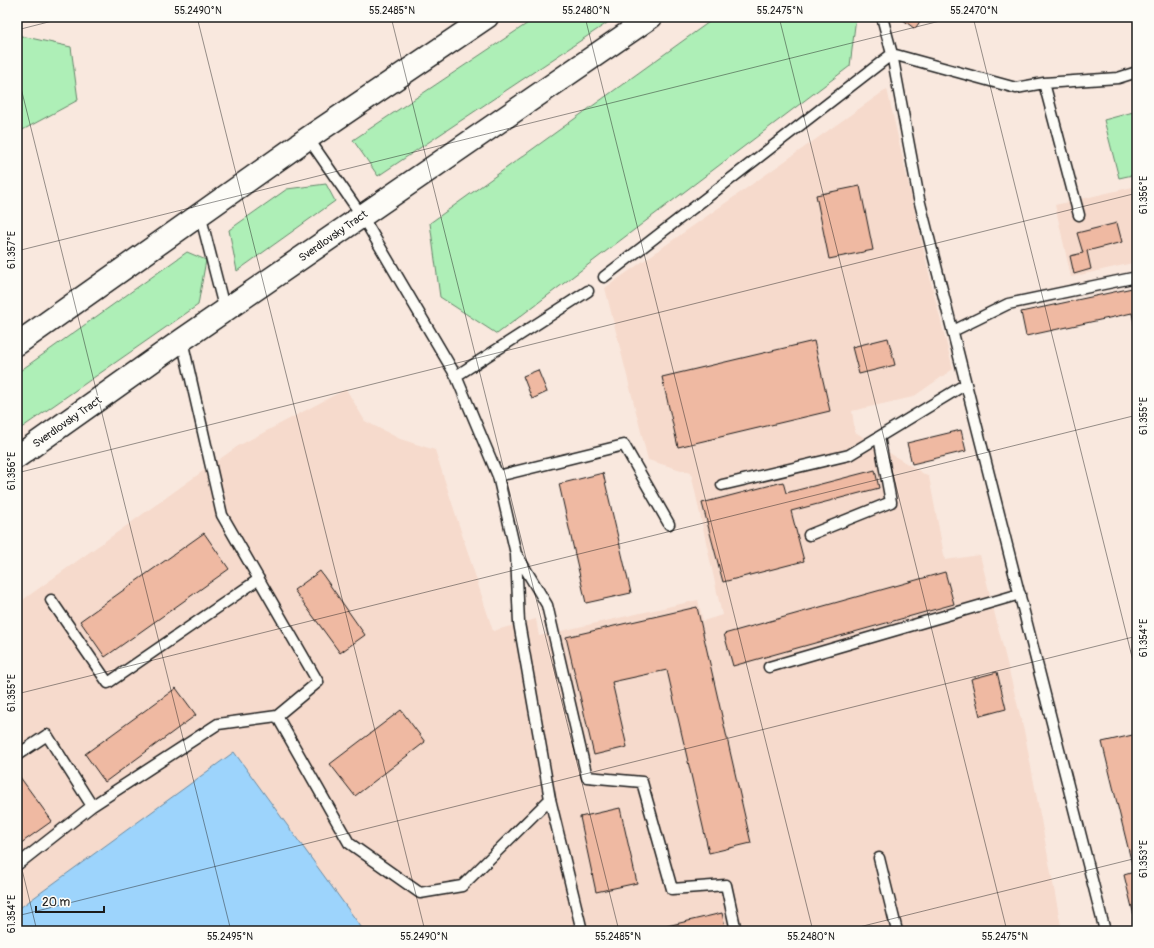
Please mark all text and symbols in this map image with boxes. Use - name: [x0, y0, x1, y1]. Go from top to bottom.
- text: 55.2490°N: [174, 5, 222, 17]
- text: 55.2485°N: [369, 5, 415, 17]
- text: 55.2480°N: [562, 5, 610, 17]
- text: 55.2475°N: [757, 5, 803, 17]
- text: 55.2470°N: [950, 5, 998, 17]
- text: 61.356°E: [1138, 176, 1150, 214]
- street label: Sverdlovsky Tract: [296, 207, 370, 264]
- text: 61.357°E: [6, 231, 18, 269]
- street label: Sverdlovsky Tract: [30, 393, 104, 450]
- text: 61.355°E: [1138, 397, 1150, 435]
- text: 61.356°E: [6, 452, 18, 490]
- text: 61.354°E: [1138, 619, 1150, 657]
- text: 61.355°E: [6, 674, 18, 712]
- text: 61.353°E: [1138, 840, 1150, 878]
- scale bar: [36, 888, 104, 914]
- text: 61.354°E: [6, 895, 18, 933]
- text: 20 m: [42, 895, 71, 910]
- text: 55.2495°N: [207, 931, 253, 943]
- text: 55.2490°N: [400, 931, 448, 943]
- text: 55.2485°N: [595, 931, 641, 943]
- text: 55.2480°N: [787, 931, 835, 943]
- text: 55.2475°N: [982, 931, 1028, 943]

